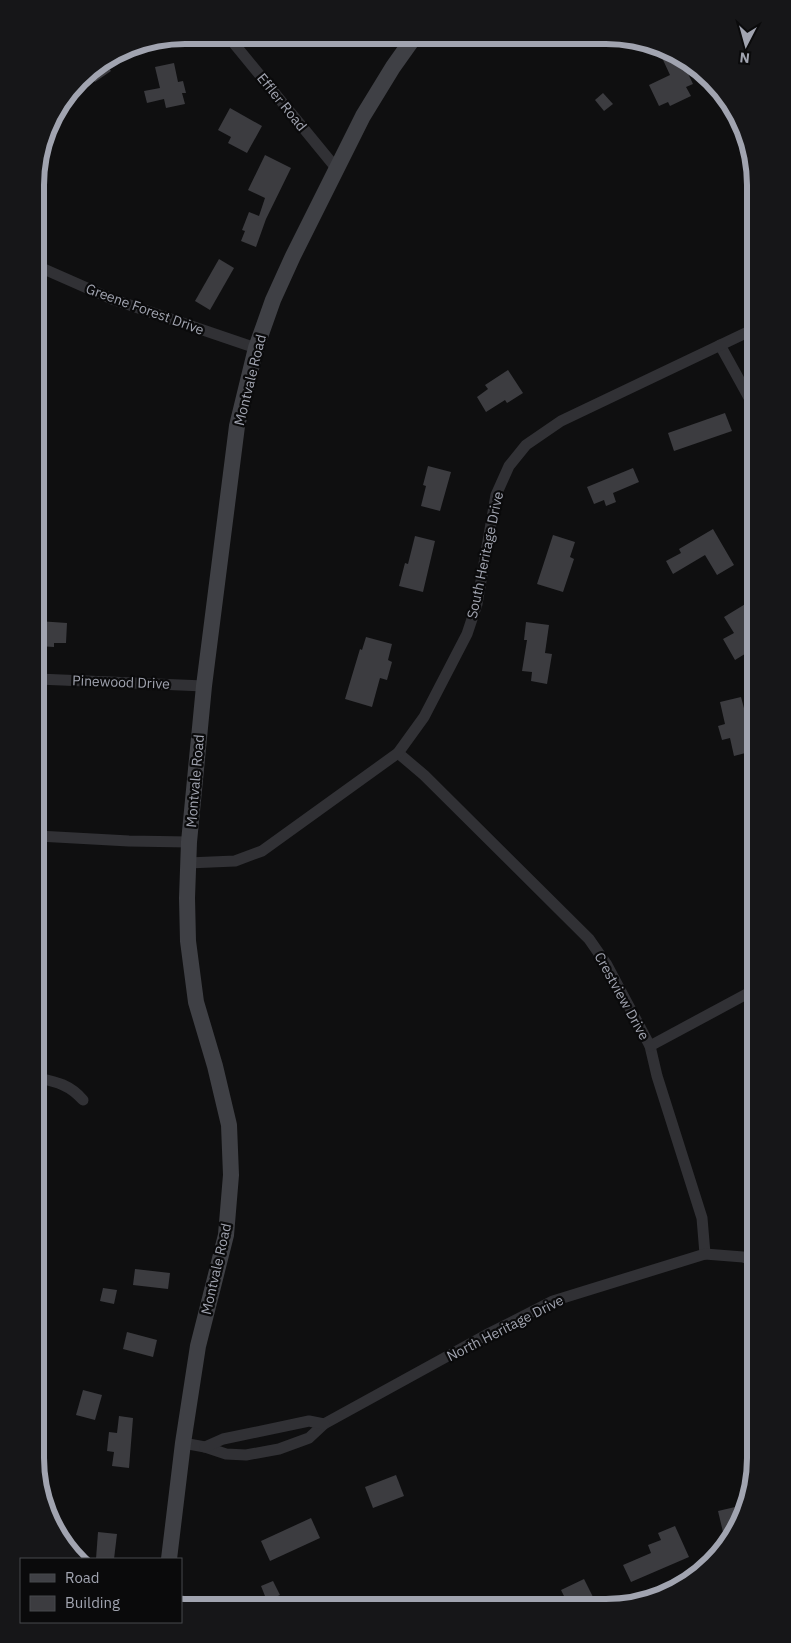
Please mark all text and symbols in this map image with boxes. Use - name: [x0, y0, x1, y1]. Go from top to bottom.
- north arrow: [721, 20, 771, 70]
- text: N: [739, 48, 751, 67]
- street label: Effler Road: [253, 69, 311, 135]
- street label: Greene Forest Drive: [83, 279, 207, 339]
- street label: Montvale Road: [230, 333, 270, 427]
- street label: South Heritage Drive: [463, 489, 507, 620]
- street label: Pinewood Drive: [72, 671, 171, 693]
- street label: Montvale Road: [182, 734, 208, 828]
- street label: Crestview Drive: [590, 949, 654, 1043]
- street label: Montvale Road: [197, 1222, 235, 1316]
- street label: North Heritage Drive: [444, 1291, 567, 1365]
- legend: [20, 1558, 182, 1623]
- text: Road: [65, 1568, 100, 1587]
- text: Building: [65, 1593, 120, 1612]

